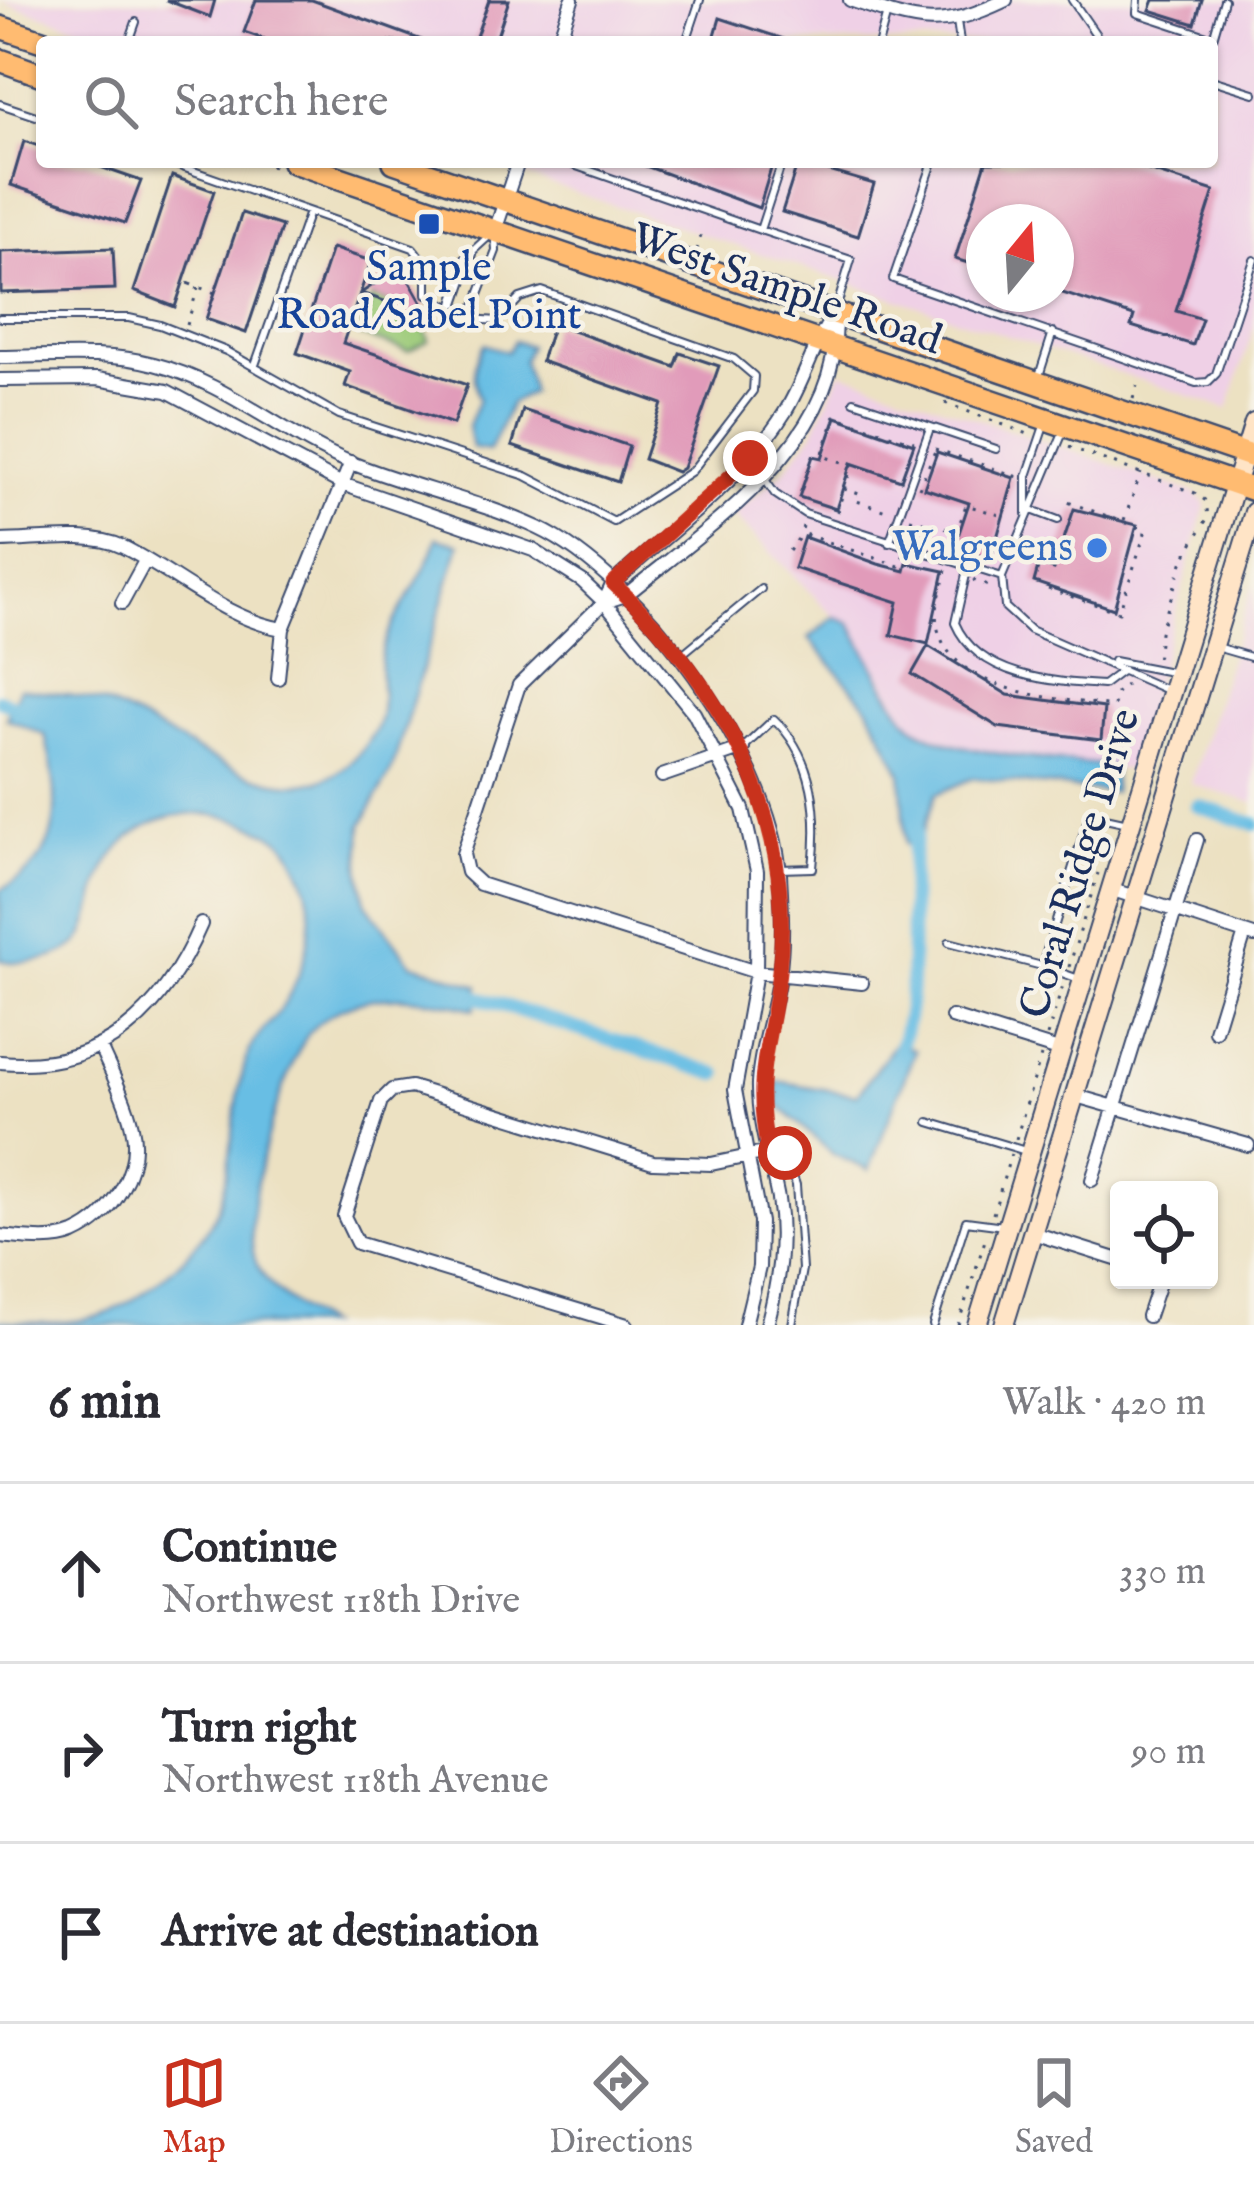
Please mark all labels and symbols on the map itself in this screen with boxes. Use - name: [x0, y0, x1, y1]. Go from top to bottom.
- north arrow: [966, 204, 1074, 312]
- marker: Sample Road/Sabel Point: [416, 211, 442, 237]
- street label: West Sample Road: [624, 212, 949, 368]
- place label: Sample Road/Sabel Point: [276, 242, 582, 343]
- route end: [723, 431, 777, 485]
- place label: Walgreens: [892, 522, 1073, 575]
- marker: Walgreens: [1084, 535, 1110, 561]
- street label: Coral Ridge Drive: [1009, 703, 1153, 1025]
- route start: [758, 1126, 812, 1180]

